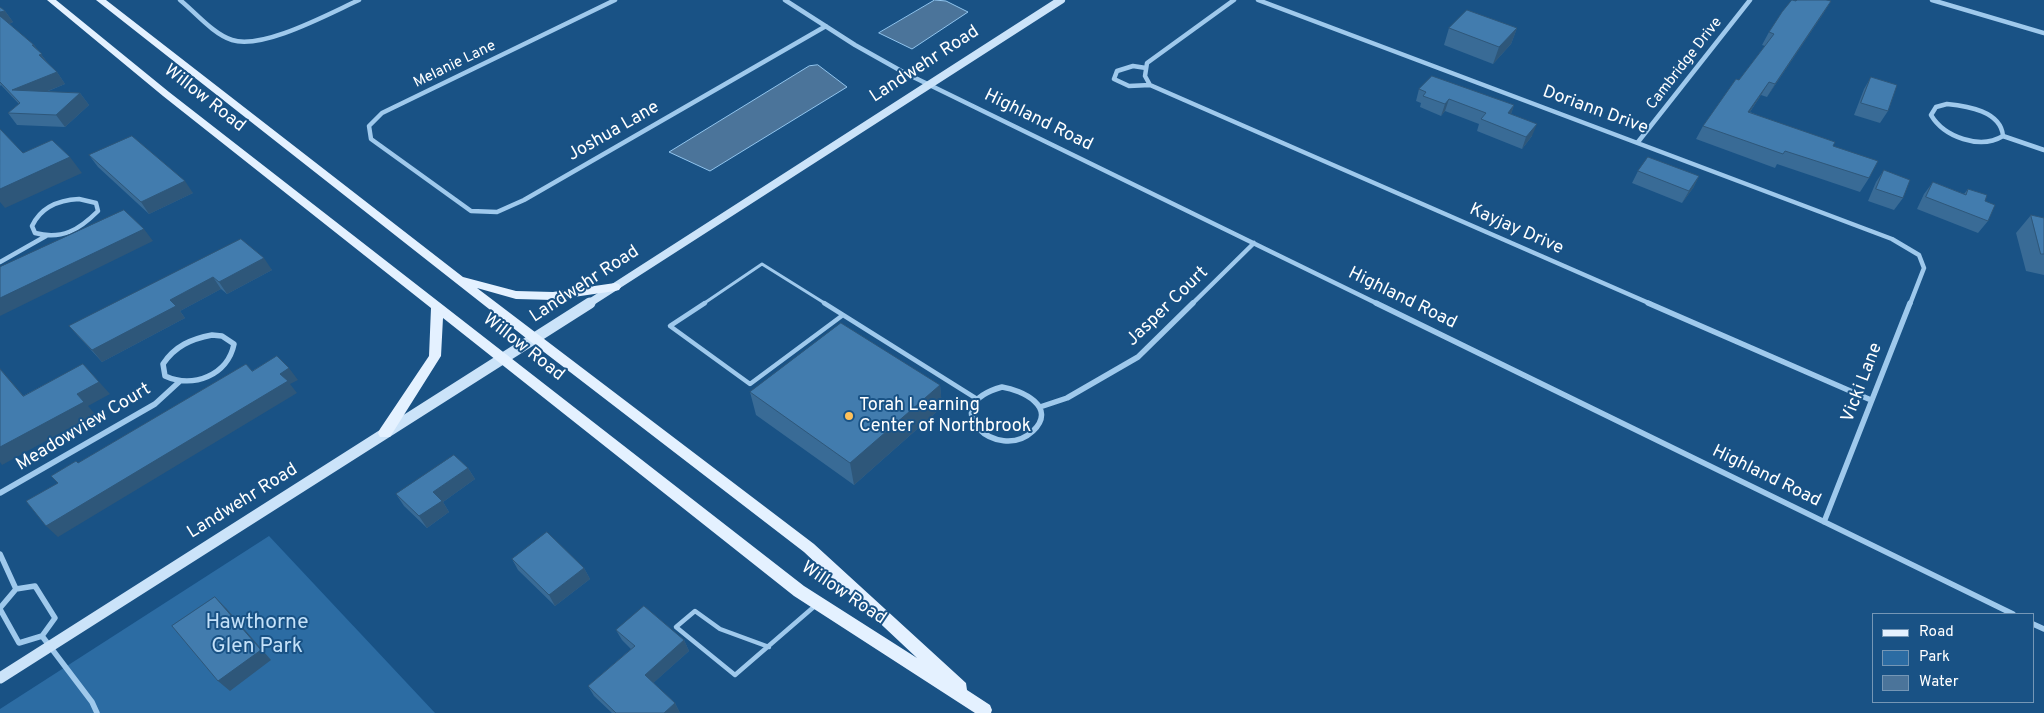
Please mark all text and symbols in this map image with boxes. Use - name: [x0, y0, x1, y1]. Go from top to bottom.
- street label: Cambridge Drive: [1643, 14, 1727, 114]
- street label: Landwehr Road: [866, 22, 984, 108]
- street label: Melanie Lane: [411, 37, 499, 93]
- street label: Willow Road: [159, 60, 249, 138]
- street label: Doriann Drive: [1539, 82, 1651, 140]
- street label: Highland Road: [980, 85, 1096, 157]
- street label: Joshua Lane: [564, 97, 664, 167]
- street label: Kayjay Drive: [1465, 200, 1567, 260]
- street label: Landwehr Road: [526, 242, 644, 328]
- street label: Jasper Court: [1123, 263, 1213, 351]
- street label: Highland Road: [1344, 263, 1460, 335]
- street label: Willow Road: [478, 309, 568, 387]
- street label: Vicki Lane: [1838, 340, 1888, 426]
- street label: Meadowview Court: [13, 379, 155, 477]
- place label: Torah Learning Center of Northbrook: [859, 395, 1031, 438]
- marker: Torah Learning Center of Northbrook: [843, 410, 855, 422]
- street label: Highland Road: [1708, 441, 1824, 513]
- street label: Landwehr Road: [184, 459, 302, 545]
- street label: Willow Road: [796, 558, 890, 630]
- park label: Hawthorne Glen Park: [206, 611, 308, 661]
- legend: [1872, 613, 2034, 703]
- text: Road: [1919, 623, 1954, 642]
- text: Park: [1919, 648, 1950, 667]
- text: Water: [1919, 673, 1958, 692]

